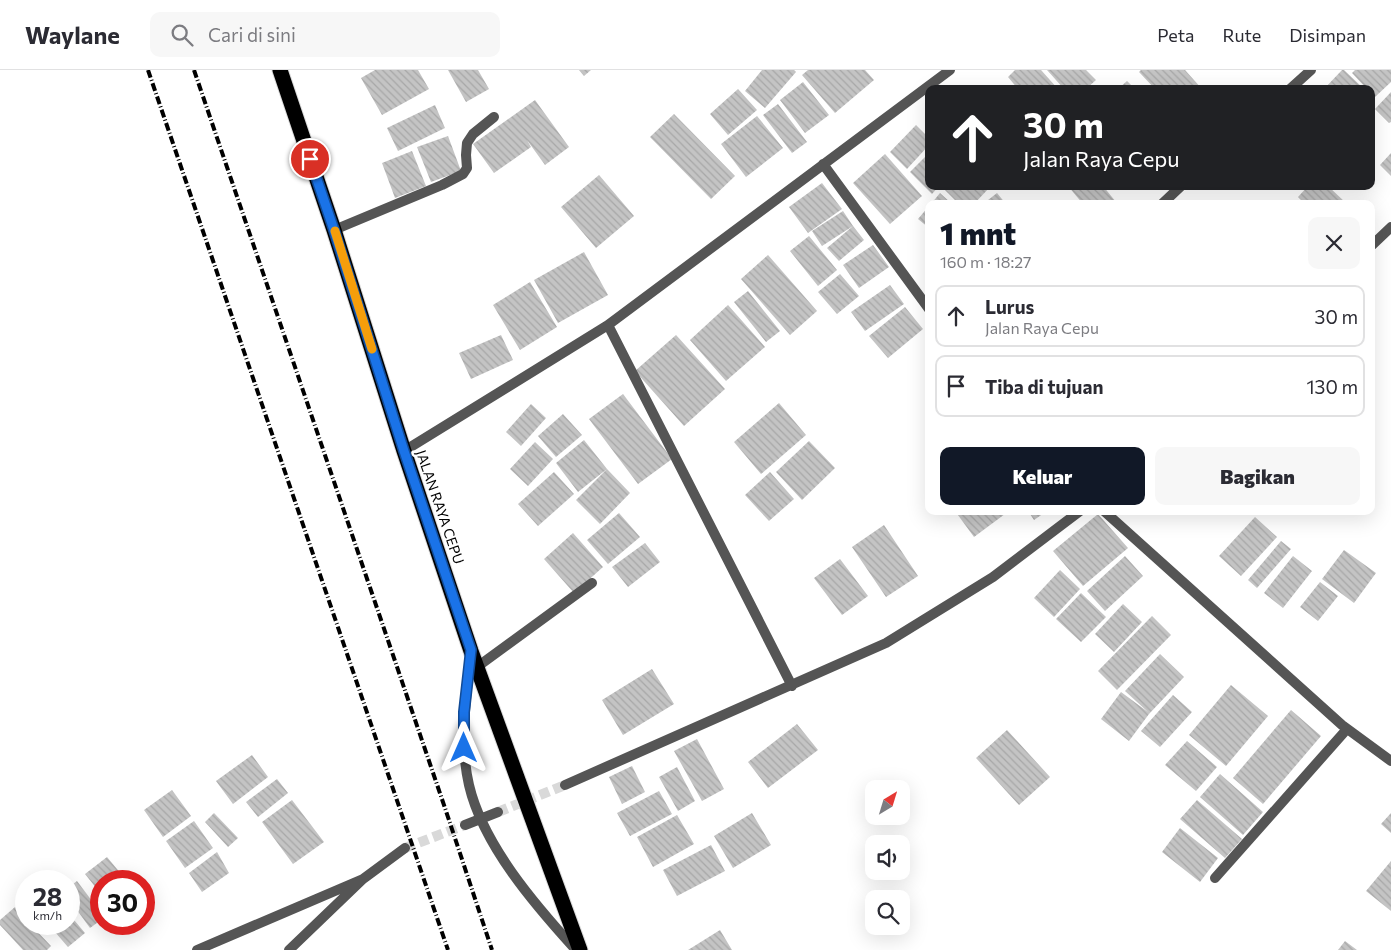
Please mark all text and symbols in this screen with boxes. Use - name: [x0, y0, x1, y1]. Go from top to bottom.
- search box: [150, 12, 500, 57]
- text: Waylane: [25, 20, 120, 49]
- icon: search: [168, 21, 196, 49]
- text: Cari di sini: [208, 23, 296, 46]
- text: Peta: [1157, 24, 1194, 46]
- text: Rute: [1222, 24, 1261, 46]
- text: Disimpan: [1289, 24, 1366, 46]
- text: 30 m: [1023, 102, 1104, 145]
- icon: ahead: [940, 105, 1005, 170]
- pin: [289, 138, 331, 180]
- icon: arrive: [296, 145, 324, 173]
- text: Jalan Raya Cepu: [1023, 145, 1180, 172]
- text: 1 mnt: [940, 214, 1016, 251]
- button: close: [1308, 217, 1360, 269]
- text: 160 m · 18:27: [940, 252, 1032, 271]
- text: Lurus: [985, 295, 1034, 318]
- icon: ahead: [942, 302, 970, 330]
- text: 30 m: [1315, 305, 1358, 328]
- text: Jalan Raya Cepu: [985, 318, 1099, 337]
- icon: arrive: [942, 372, 970, 400]
- text: Tiba di tujuan: [985, 375, 1103, 398]
- text: 130 m: [1306, 375, 1358, 398]
- button: Keluar: [940, 447, 1145, 505]
- button: Bagikan: [1155, 447, 1360, 505]
- street label: JALAN RAYA CEPU: [413, 448, 468, 566]
- position arrow: [437, 721, 489, 773]
- north arrow: [865, 780, 910, 825]
- map controls: [865, 780, 910, 935]
- button: sound: [865, 835, 910, 880]
- speed limit sign: 30: [90, 870, 155, 935]
- text: 28: [33, 881, 62, 911]
- button: search: [865, 890, 910, 935]
- text: km/h: [33, 908, 62, 922]

